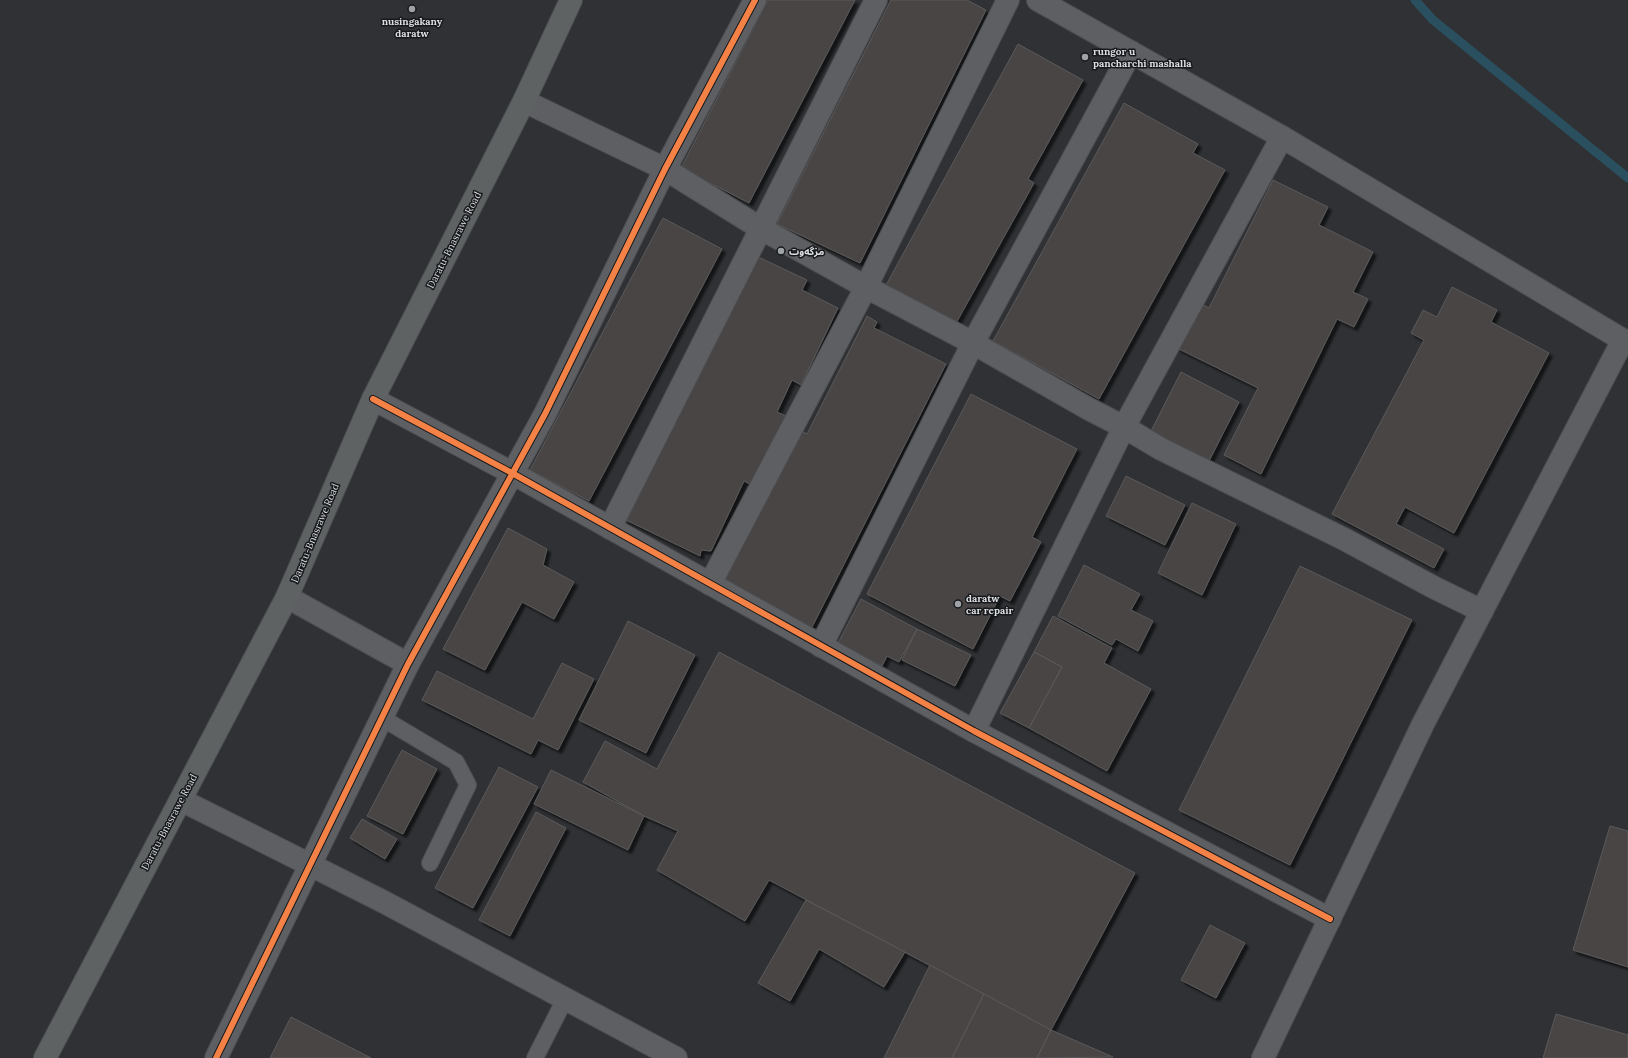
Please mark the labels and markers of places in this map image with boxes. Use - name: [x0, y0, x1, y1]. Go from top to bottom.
- marker: nusingakany daratw: [407, 4, 417, 14]
- place label: nusingakany daratw: [382, 15, 443, 40]
- place label: rungor u pancharchi mashalla: [1093, 45, 1192, 70]
- marker: rungor u pancharchi mashalla: [1080, 52, 1090, 62]
- place label: مزگەوت: [789, 245, 824, 258]
- marker: مزگەوت: [776, 246, 786, 256]
- place label: daratw car repair: [966, 592, 1013, 617]
- marker: daratw car repair: [953, 599, 963, 609]

